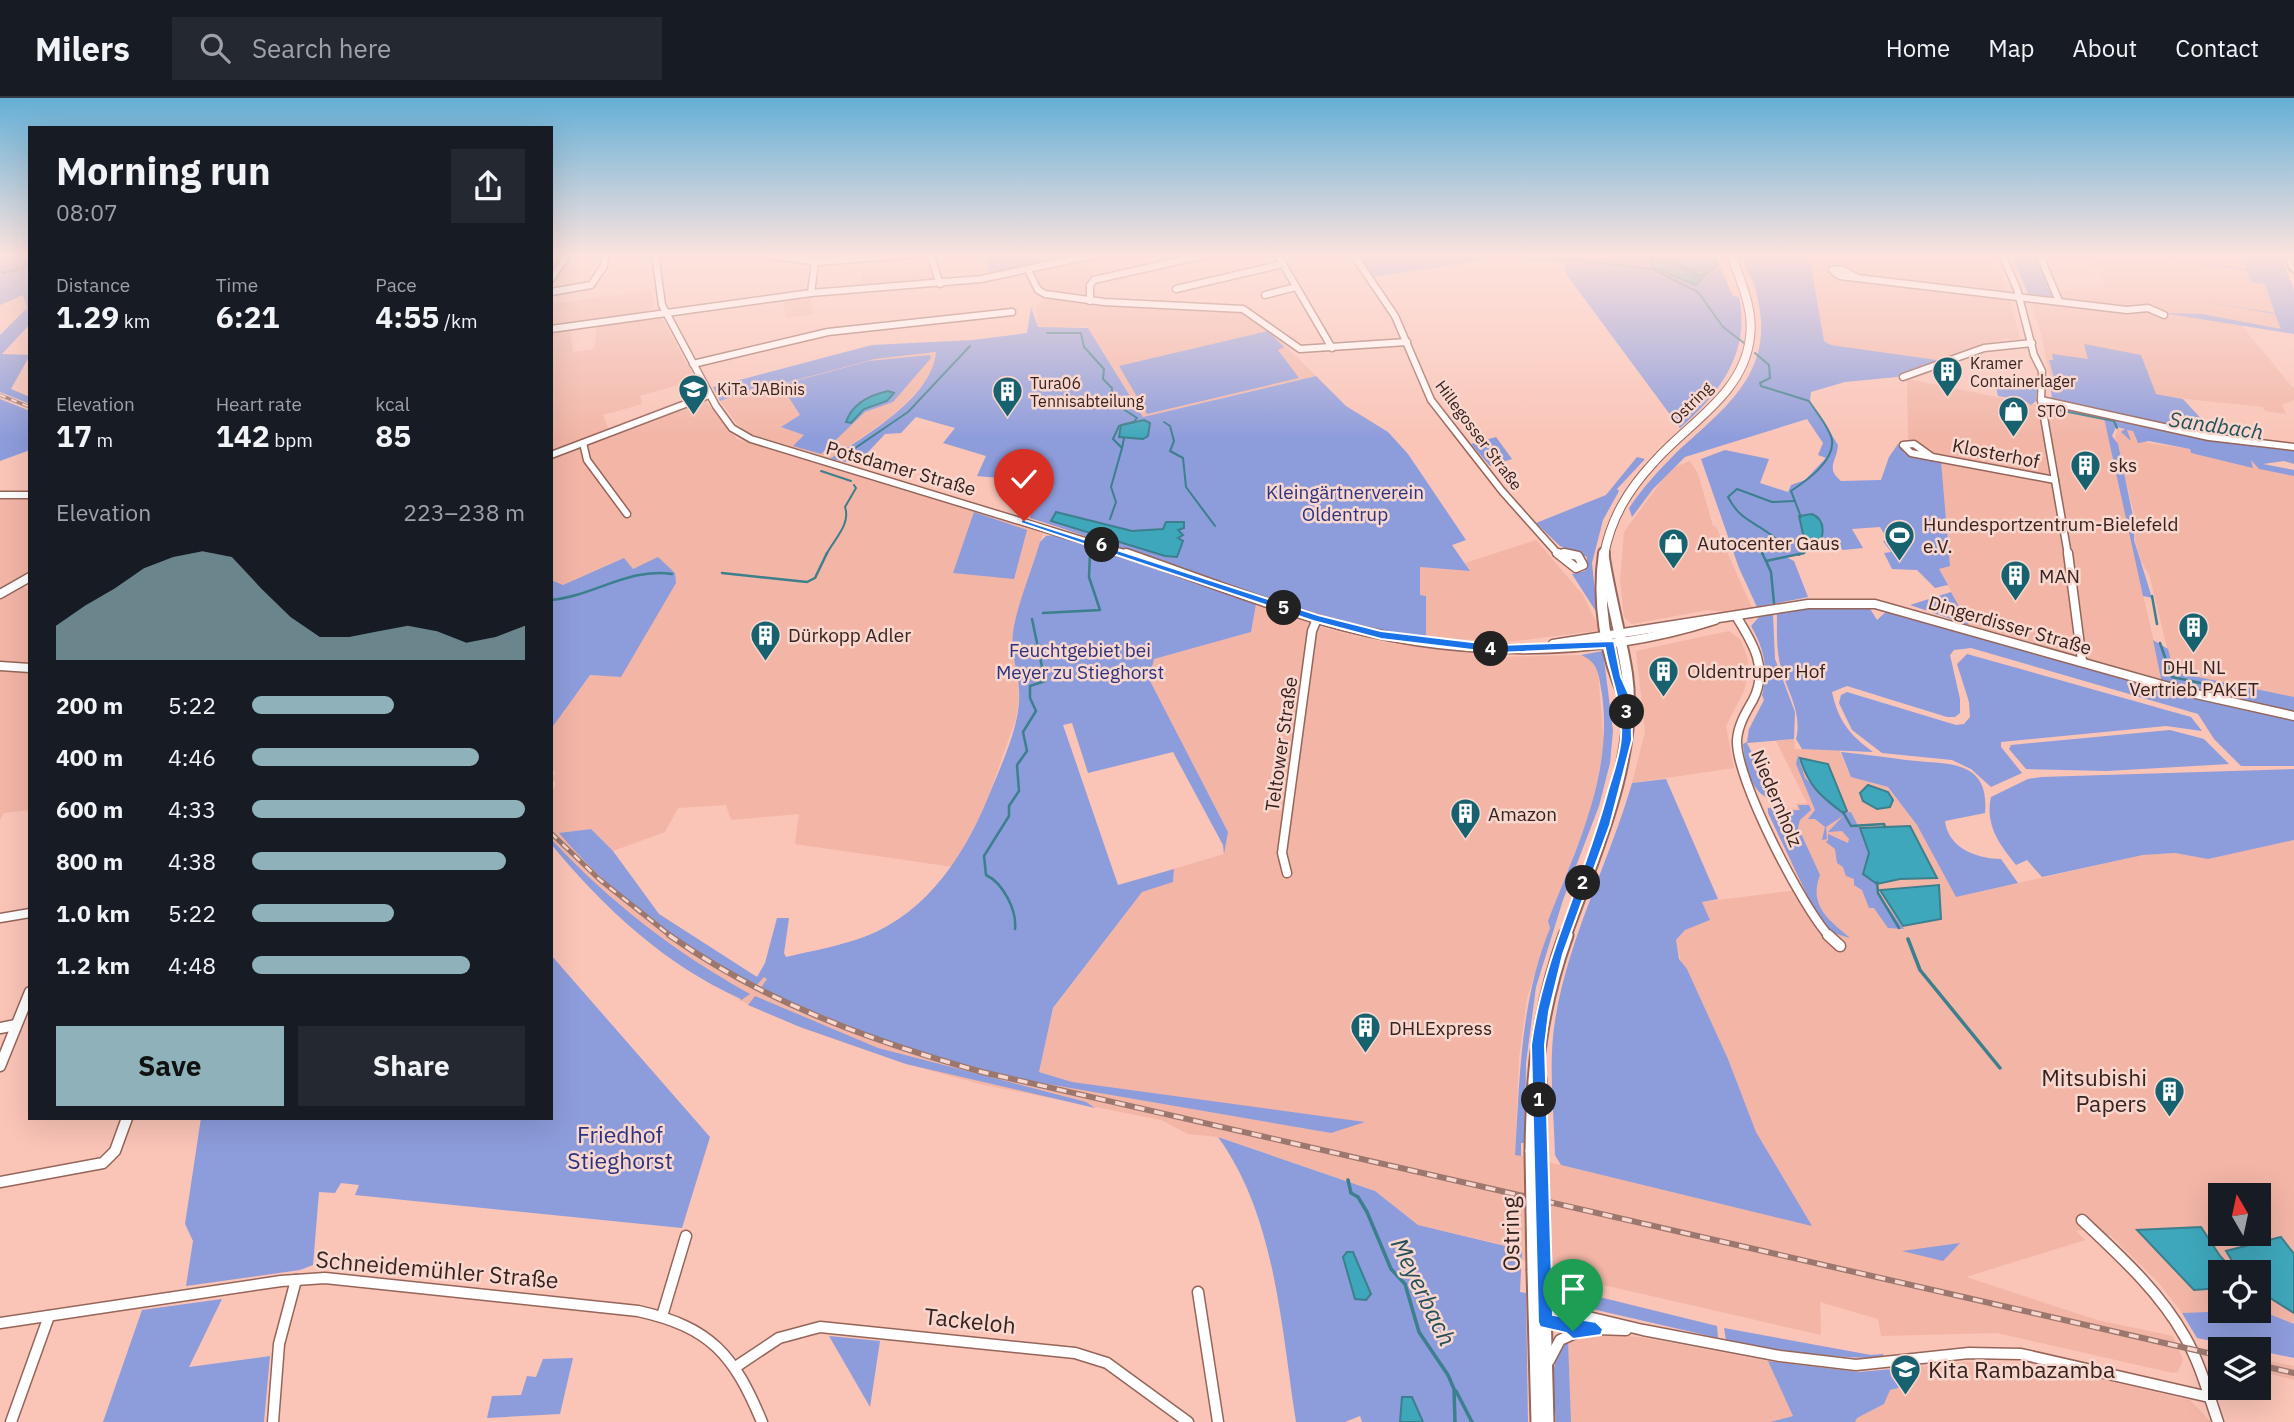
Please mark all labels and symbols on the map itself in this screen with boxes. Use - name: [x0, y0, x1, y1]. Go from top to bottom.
- place label: Kramer Containerlager: [1970, 353, 2076, 391]
- building icon: Kramer Containerlager: [1930, 355, 1964, 399]
- school or university icon: KiTa JABinis: [677, 372, 711, 416]
- place label: Tura06 Tennisabteilung: [1030, 373, 1144, 411]
- building icon: Tura06 Tennisabteilung: [990, 375, 1024, 419]
- street label: Hillegosser Straße: [1431, 376, 1527, 494]
- street label: Ostring: [1666, 377, 1717, 428]
- place label: KiTa JABinis: [717, 379, 805, 399]
- shop icon: STO: [1997, 394, 2031, 438]
- place label: STO: [2037, 401, 2066, 421]
- water label: Sandbach: [2167, 405, 2265, 445]
- street label: Klosterhof: [1950, 433, 2042, 473]
- street label: Potsdamer Straße: [823, 435, 979, 501]
- building icon: sks: [2069, 448, 2103, 492]
- pin: [994, 449, 1054, 521]
- place label: sks: [2109, 453, 2137, 477]
- park label: Kleingärtnerverein Oldentrup: [1266, 480, 1424, 526]
- place label: Hundesportzentrum-Bielefeld e.V.: [1923, 512, 2178, 558]
- sports icon: Hundesportzentrum-Bielefeld e.V.: [1883, 518, 1917, 562]
- shop icon: Autocenter Gaus: [1657, 526, 1691, 570]
- pin: 6: [1084, 528, 1120, 562]
- place label: Autocenter Gaus: [1697, 531, 1840, 555]
- building icon: MAN: [1999, 559, 2033, 603]
- place label: MAN: [2039, 564, 2080, 588]
- pin: 5: [1266, 590, 1302, 626]
- street label: Dingerdisser Straße: [1926, 590, 2094, 660]
- building icon: DHL NL Vertrieb PAKET: [2177, 611, 2211, 655]
- building icon: Dürkopp Adler: [748, 618, 782, 662]
- place label: Dürkopp Adler: [788, 623, 911, 647]
- pin: 4: [1474, 632, 1508, 666]
- park label: Feuchtgebiet bei Meyer zu Stieghorst: [996, 638, 1164, 684]
- building icon: Oldentruper Hof: [1647, 654, 1681, 698]
- place label: DHL NL Vertrieb PAKET: [2129, 655, 2259, 701]
- place label: Oldentruper Hof: [1687, 659, 1825, 683]
- street label: Teltower Straße: [1260, 675, 1302, 813]
- pin: 3: [1610, 694, 1644, 730]
- street label: Niedernholz: [1746, 746, 1808, 850]
- building icon: Amazon: [1448, 797, 1482, 841]
- place label: Amazon: [1488, 802, 1557, 826]
- pin: 2: [1566, 866, 1600, 900]
- building icon: DHLExpress: [1349, 1011, 1383, 1055]
- place label: DHLExpress: [1389, 1016, 1492, 1040]
- place label: Mitsubishi Papers: [2041, 1062, 2147, 1118]
- building icon: Mitsubishi Papers: [2153, 1074, 2187, 1118]
- pin: 1: [1522, 1082, 1556, 1118]
- park label: Friedhof Stieghorst: [567, 1119, 673, 1175]
- north arrow: [2208, 1183, 2272, 1246]
- street label: Ostring: [1494, 1196, 1526, 1272]
- water label: Meyerbach: [1384, 1232, 1464, 1351]
- street label: Schneidemühler Straße: [314, 1243, 560, 1295]
- pin: [1543, 1259, 1603, 1331]
- street label: Tackeloh: [923, 1300, 1017, 1340]
- school or university icon: Kita Rambazamba: [1888, 1353, 1922, 1397]
- place label: Kita Rambazamba: [1928, 1354, 2115, 1384]

